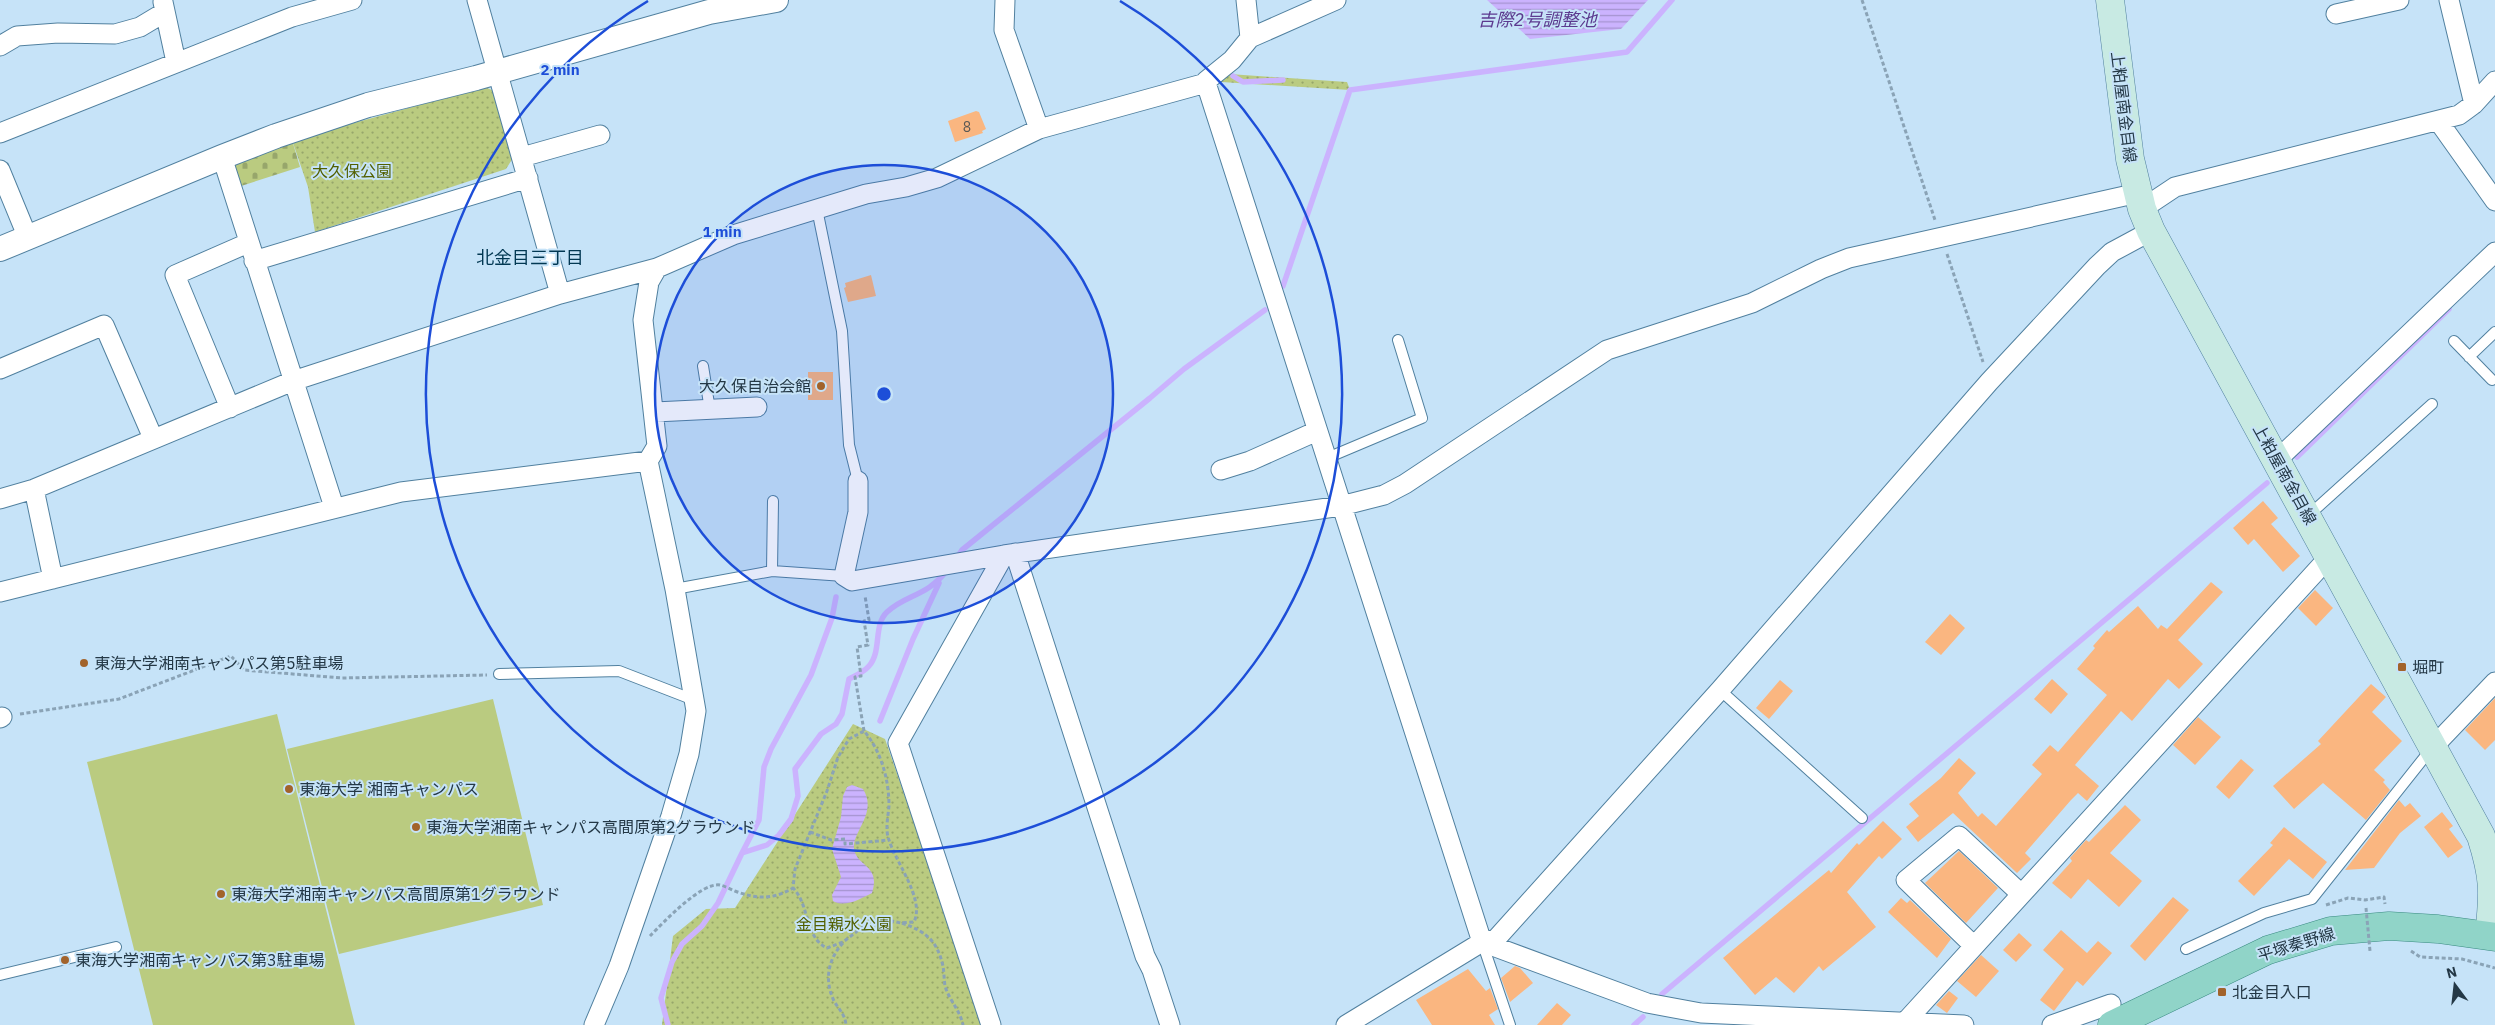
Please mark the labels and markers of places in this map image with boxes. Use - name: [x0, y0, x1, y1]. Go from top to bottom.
- place label: 大久保自治会館: [699, 376, 811, 396]
- marker: 大久保自治会館: [815, 380, 827, 392]
- centre of rings: [875, 385, 893, 403]
- place label: 東海大学湘南キャンパス第5駐車場: [94, 653, 344, 673]
- marker: 東海大学湘南キャンパス第5駐車場: [78, 657, 90, 669]
- place label: 堀町: [2412, 657, 2444, 677]
- marker: 堀町: [2396, 661, 2408, 673]
- place label: 東海大学 湘南キャンパス: [299, 779, 479, 799]
- marker: 東海大学 湘南キャンパス: [283, 783, 295, 795]
- place label: 東海大学湘南キャンパス高間原第2グラウンド: [426, 817, 756, 837]
- marker: 東海大学湘南キャンパス高間原第2グラウンド: [410, 821, 422, 833]
- place label: 東海大学湘南キャンパス高間原第1グラウンド: [231, 884, 561, 904]
- marker: 東海大学湘南キャンパス高間原第1グラウンド: [215, 888, 227, 900]
- place label: 東海大学湘南キャンパス第3駐車場: [75, 950, 325, 970]
- marker: 東海大学湘南キャンパス第3駐車場: [59, 954, 71, 966]
- place label: 北金目入口: [2232, 982, 2312, 1002]
- marker: 北金目入口: [2216, 986, 2228, 998]

